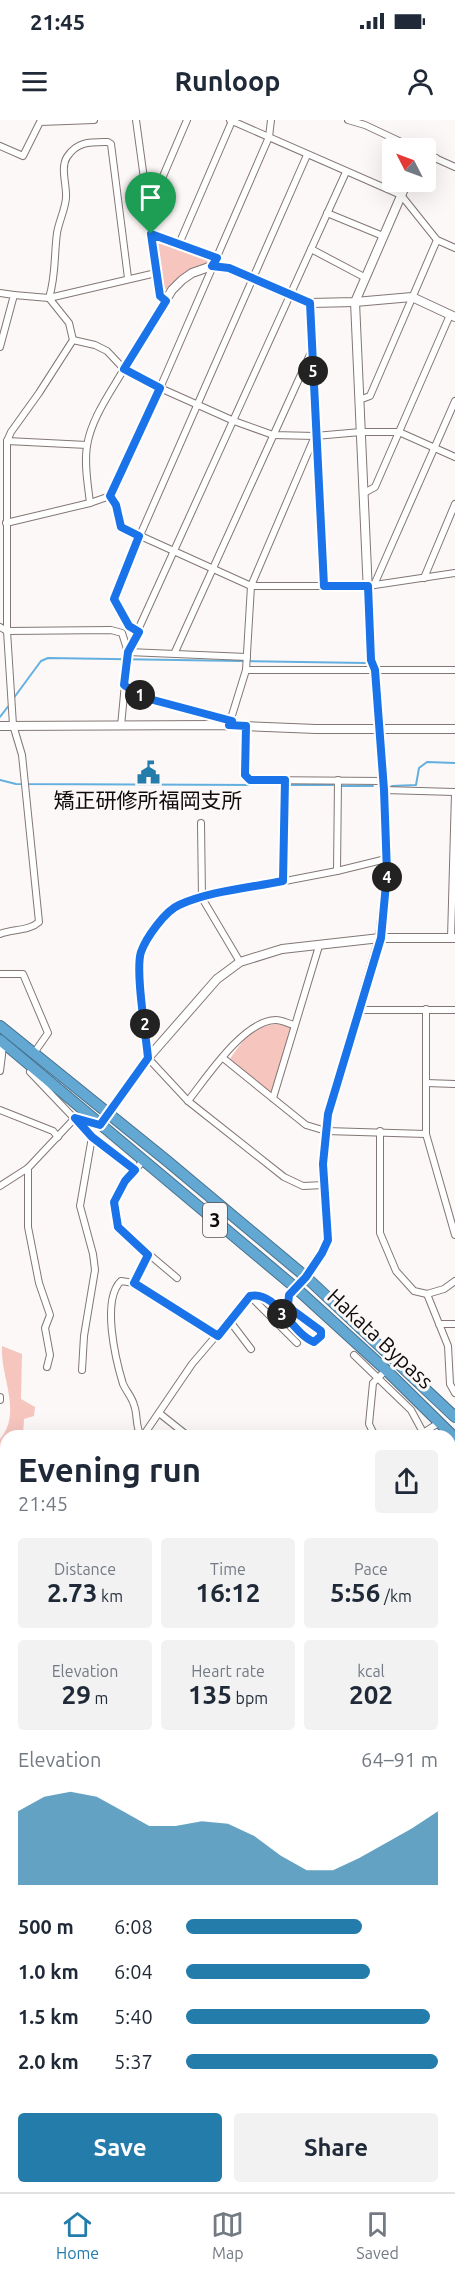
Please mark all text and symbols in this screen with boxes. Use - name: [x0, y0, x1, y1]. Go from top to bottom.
- text: 21:45: [30, 9, 85, 34]
- icon: menu: [18, 65, 51, 98]
- icon: person: [404, 65, 437, 98]
- text: Runloop: [175, 66, 280, 96]
- north arrow: [382, 138, 436, 192]
- map controls: [382, 138, 436, 192]
- pin: [125, 172, 176, 234]
- icon: arrive: [134, 181, 167, 214]
- pin: 5: [298, 356, 328, 386]
- text: 5: [308, 362, 318, 380]
- pin: 1: [125, 680, 155, 710]
- text: 1: [135, 686, 145, 704]
- public building icon: 矯正研修所福岡支所: [135, 760, 161, 786]
- place label: 矯正研修所福岡支所: [54, 788, 243, 812]
- pin: 4: [372, 862, 402, 892]
- text: 4: [382, 868, 392, 886]
- pin: 2: [130, 1009, 160, 1039]
- text: 2: [140, 1015, 150, 1033]
- road number: 3: [203, 1203, 227, 1237]
- street label: Hakata Bypass: [323, 1283, 438, 1393]
- pin: 3: [267, 1299, 297, 1329]
- text: 3: [277, 1305, 287, 1323]
- button: share: [375, 1450, 438, 1513]
- text: Evening run: [18, 1451, 201, 1488]
- text: 21:45: [18, 1492, 68, 1515]
- text: Distance: [54, 1560, 116, 1578]
- text: Time: [210, 1560, 246, 1578]
- text: Pace: [354, 1560, 388, 1578]
- text: 2.73: [47, 1578, 97, 1607]
- text: 16:12: [195, 1578, 261, 1607]
- text: 5:56: [330, 1578, 380, 1607]
- text: km: [97, 1587, 123, 1605]
- text: /km: [380, 1587, 412, 1605]
- text: Elevation: [52, 1662, 118, 1680]
- text: Heart rate: [191, 1662, 265, 1680]
- text: kcal: [357, 1662, 385, 1680]
- text: 29: [62, 1680, 91, 1709]
- text: 135: [188, 1680, 232, 1709]
- text: 202: [349, 1680, 393, 1709]
- text: m: [91, 1689, 108, 1707]
- text: bpm: [232, 1689, 268, 1707]
- text: Elevation: [18, 1748, 101, 1771]
- text: 64–91 m: [361, 1748, 438, 1771]
- text: 500 m: [18, 1915, 74, 1938]
- text: 6:08: [114, 1915, 153, 1938]
- text: 1.0 km: [18, 1960, 79, 1983]
- text: 6:04: [114, 1960, 153, 1983]
- text: 1.5 km: [18, 2005, 79, 2028]
- text: 5:40: [114, 2005, 153, 2028]
- text: 2.0 km: [18, 2050, 79, 2073]
- text: 5:37: [114, 2050, 153, 2073]
- button: Save: [18, 2113, 222, 2182]
- button: Share: [234, 2113, 438, 2182]
- tab: Home: [56, 2208, 99, 2262]
- tab: Map: [211, 2208, 244, 2262]
- tab: Saved: [356, 2208, 399, 2262]

